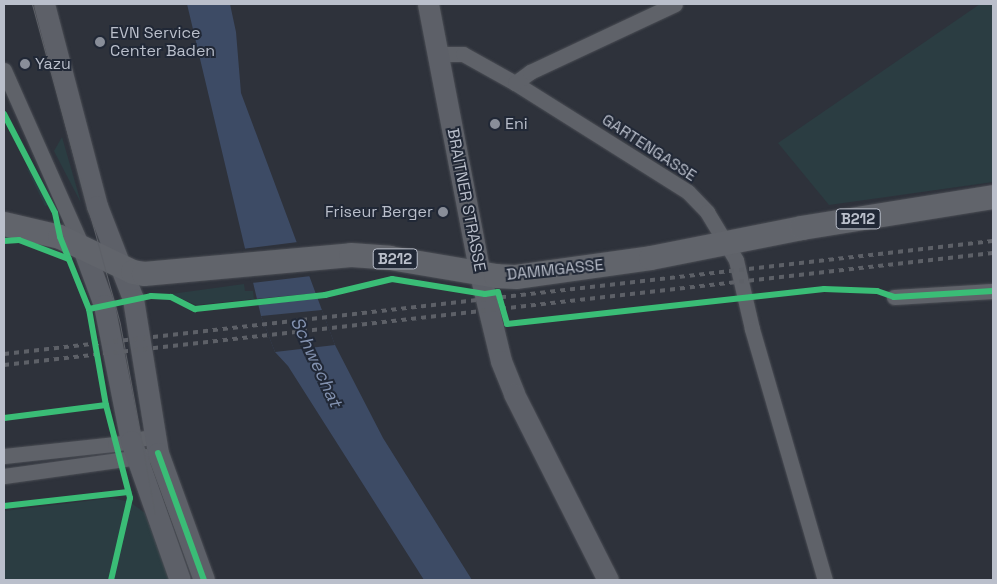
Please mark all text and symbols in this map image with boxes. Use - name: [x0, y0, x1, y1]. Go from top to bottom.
- place label: EVN Service Center Baden: [110, 23, 215, 61]
- marker: EVN Service Center Baden: [94, 36, 106, 48]
- place label: Yazu: [35, 54, 71, 74]
- marker: Yazu: [19, 58, 31, 70]
- street label: GARTENGASSE: [598, 110, 700, 186]
- place label: Eni: [505, 114, 528, 134]
- marker: Eni: [489, 118, 501, 130]
- street label: BRAITNER STRASSE: [443, 127, 489, 273]
- place label: Friseur Berger: [325, 202, 433, 222]
- marker: Friseur Berger: [437, 206, 449, 218]
- road number: B212: [836, 206, 880, 232]
- road number: B212: [372, 246, 418, 272]
- street label: DAMMGASSE: [506, 255, 604, 285]
- water label: Schwechat: [286, 313, 346, 411]

